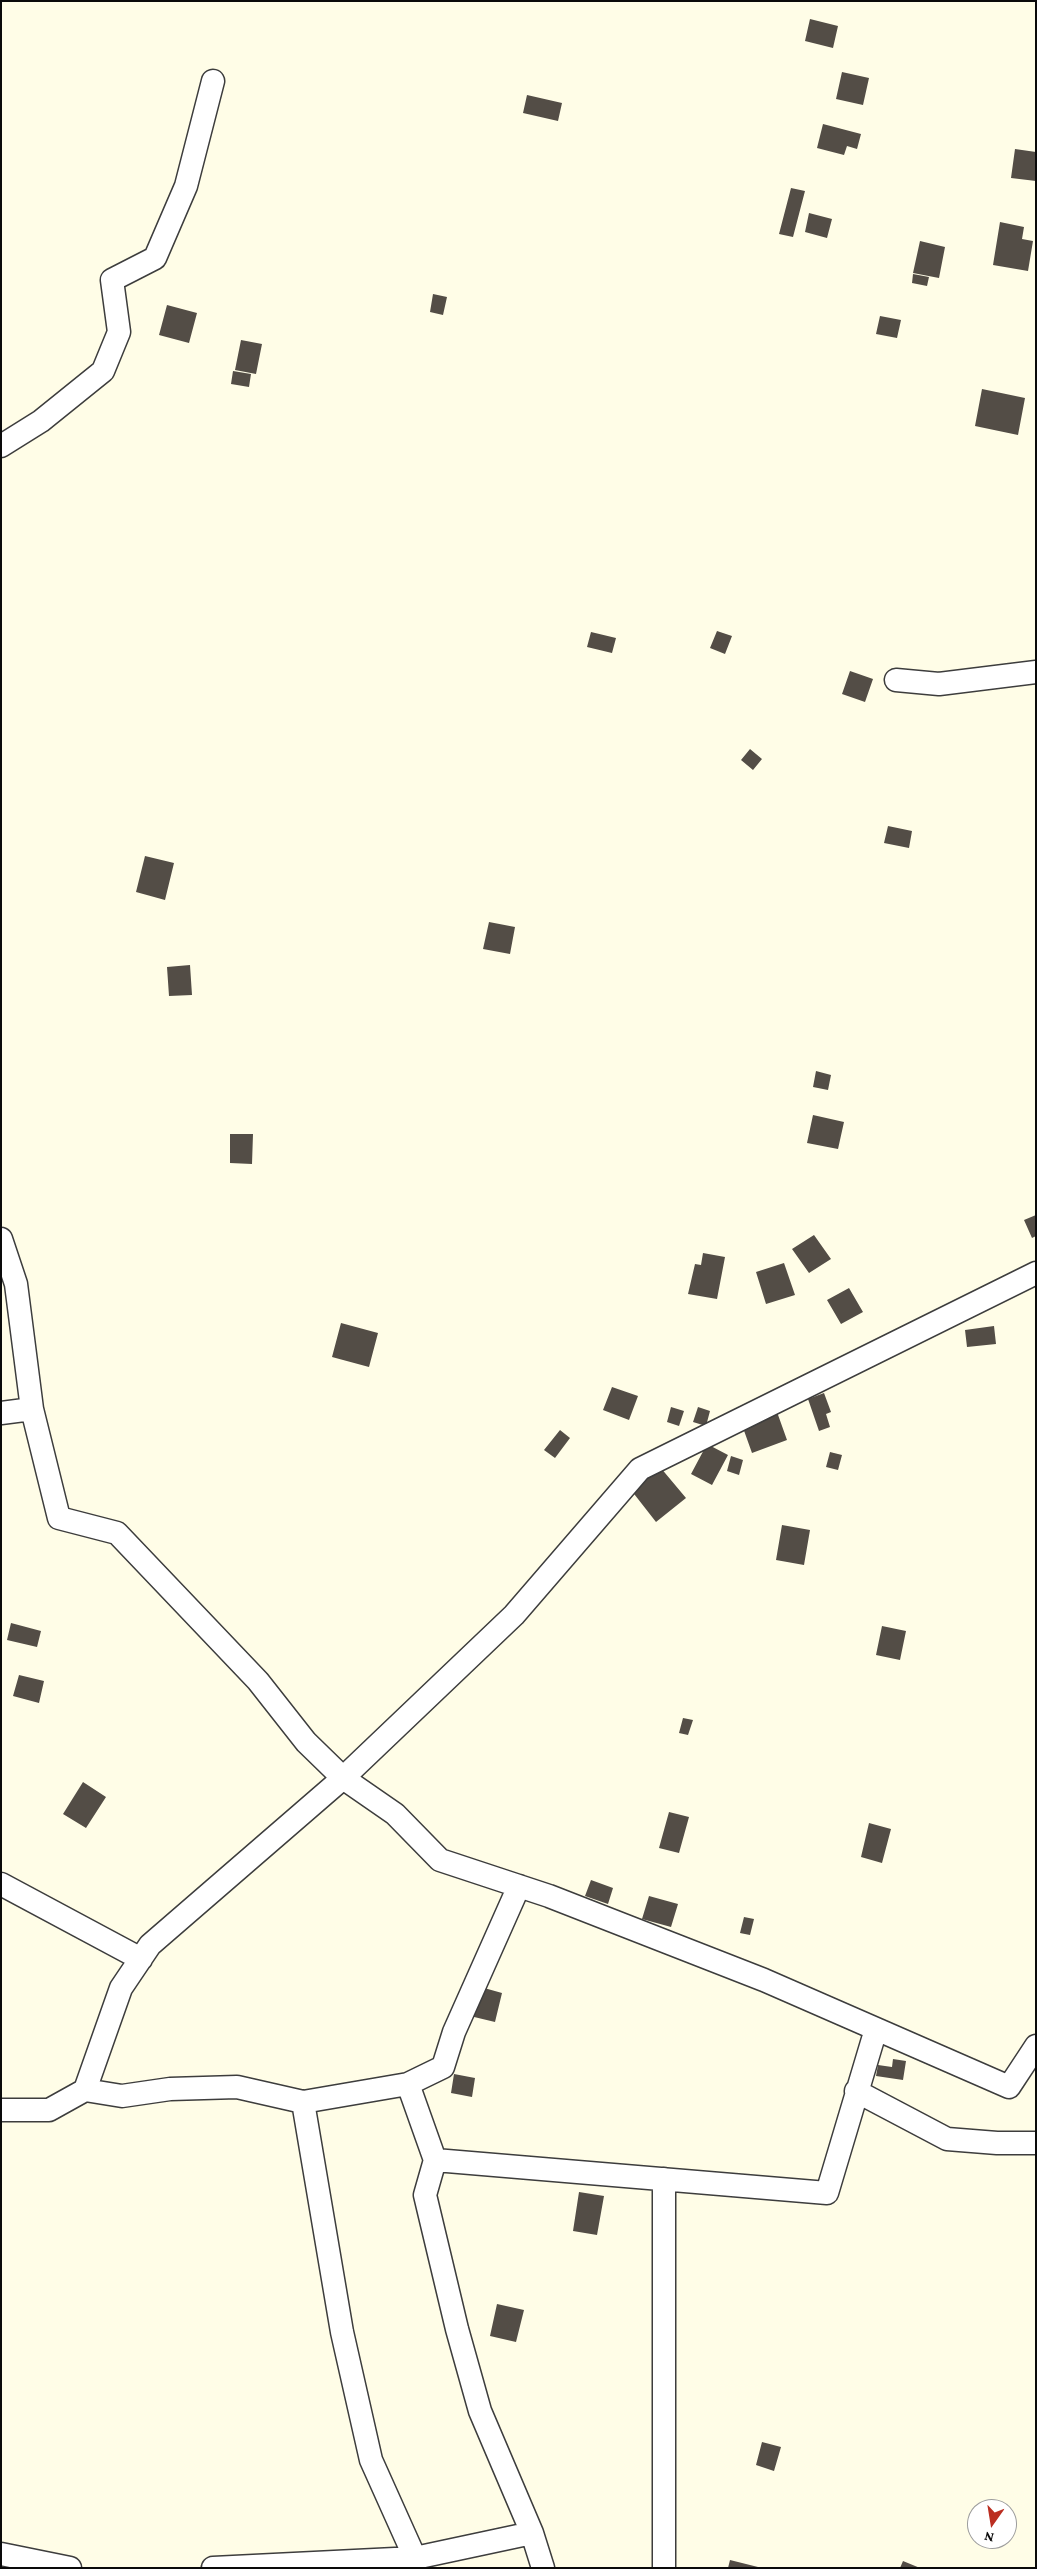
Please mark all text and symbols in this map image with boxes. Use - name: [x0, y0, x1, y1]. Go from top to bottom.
- north arrow: [967, 2499, 1017, 2549]
- text: N: [982, 2529, 995, 2547]

